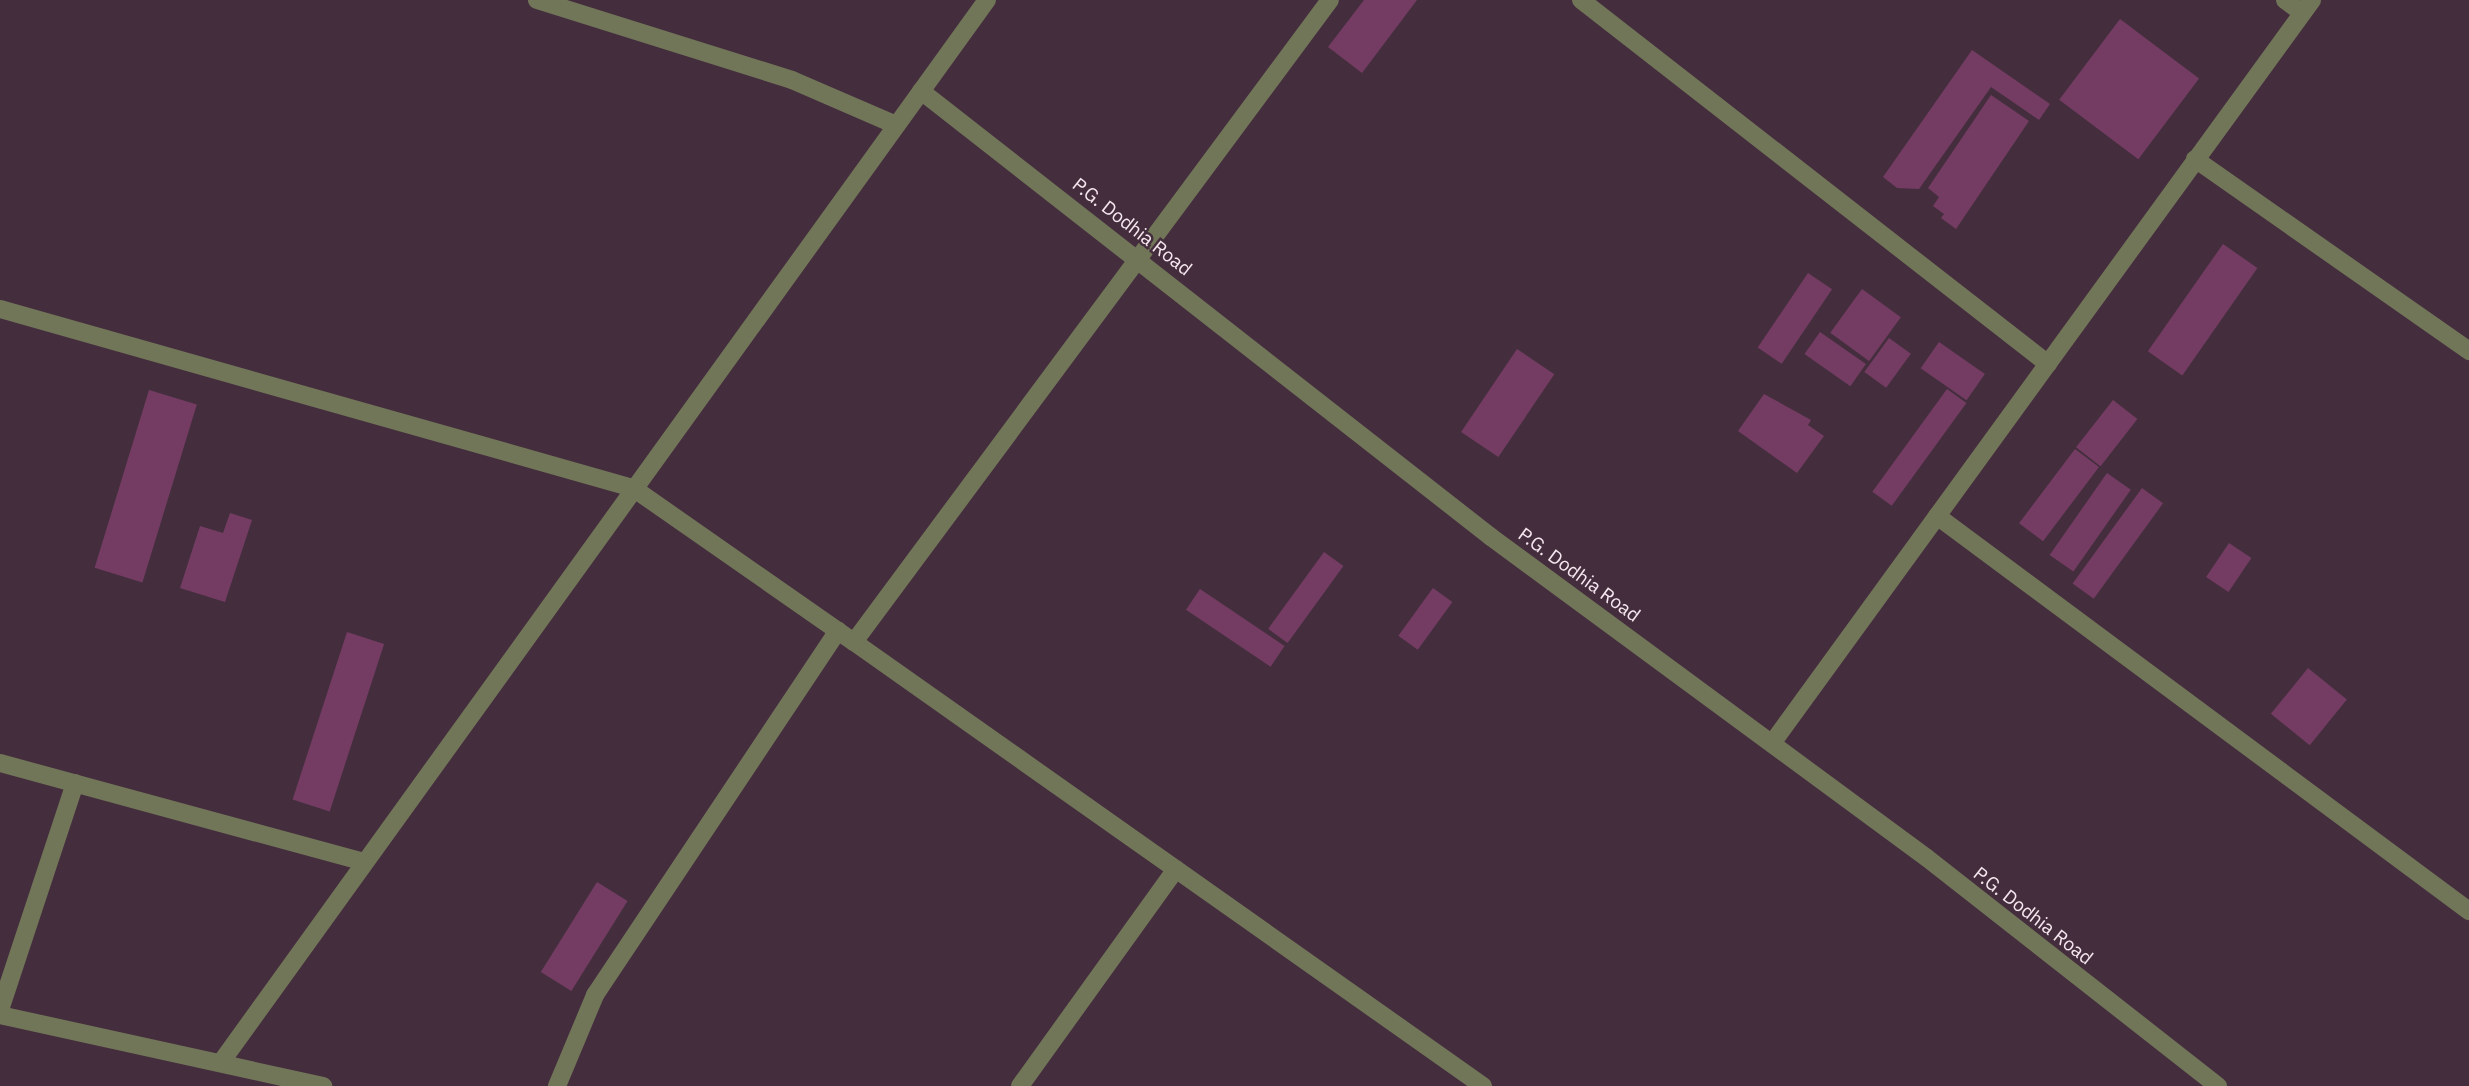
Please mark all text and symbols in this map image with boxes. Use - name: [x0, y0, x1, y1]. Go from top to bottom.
- street label: P.G. Dodhia Road: [1068, 173, 1196, 281]
- street label: P.G. Dodhia Road: [1514, 523, 1644, 627]
- street label: P.G. Dodhia Road: [1969, 862, 2097, 970]

